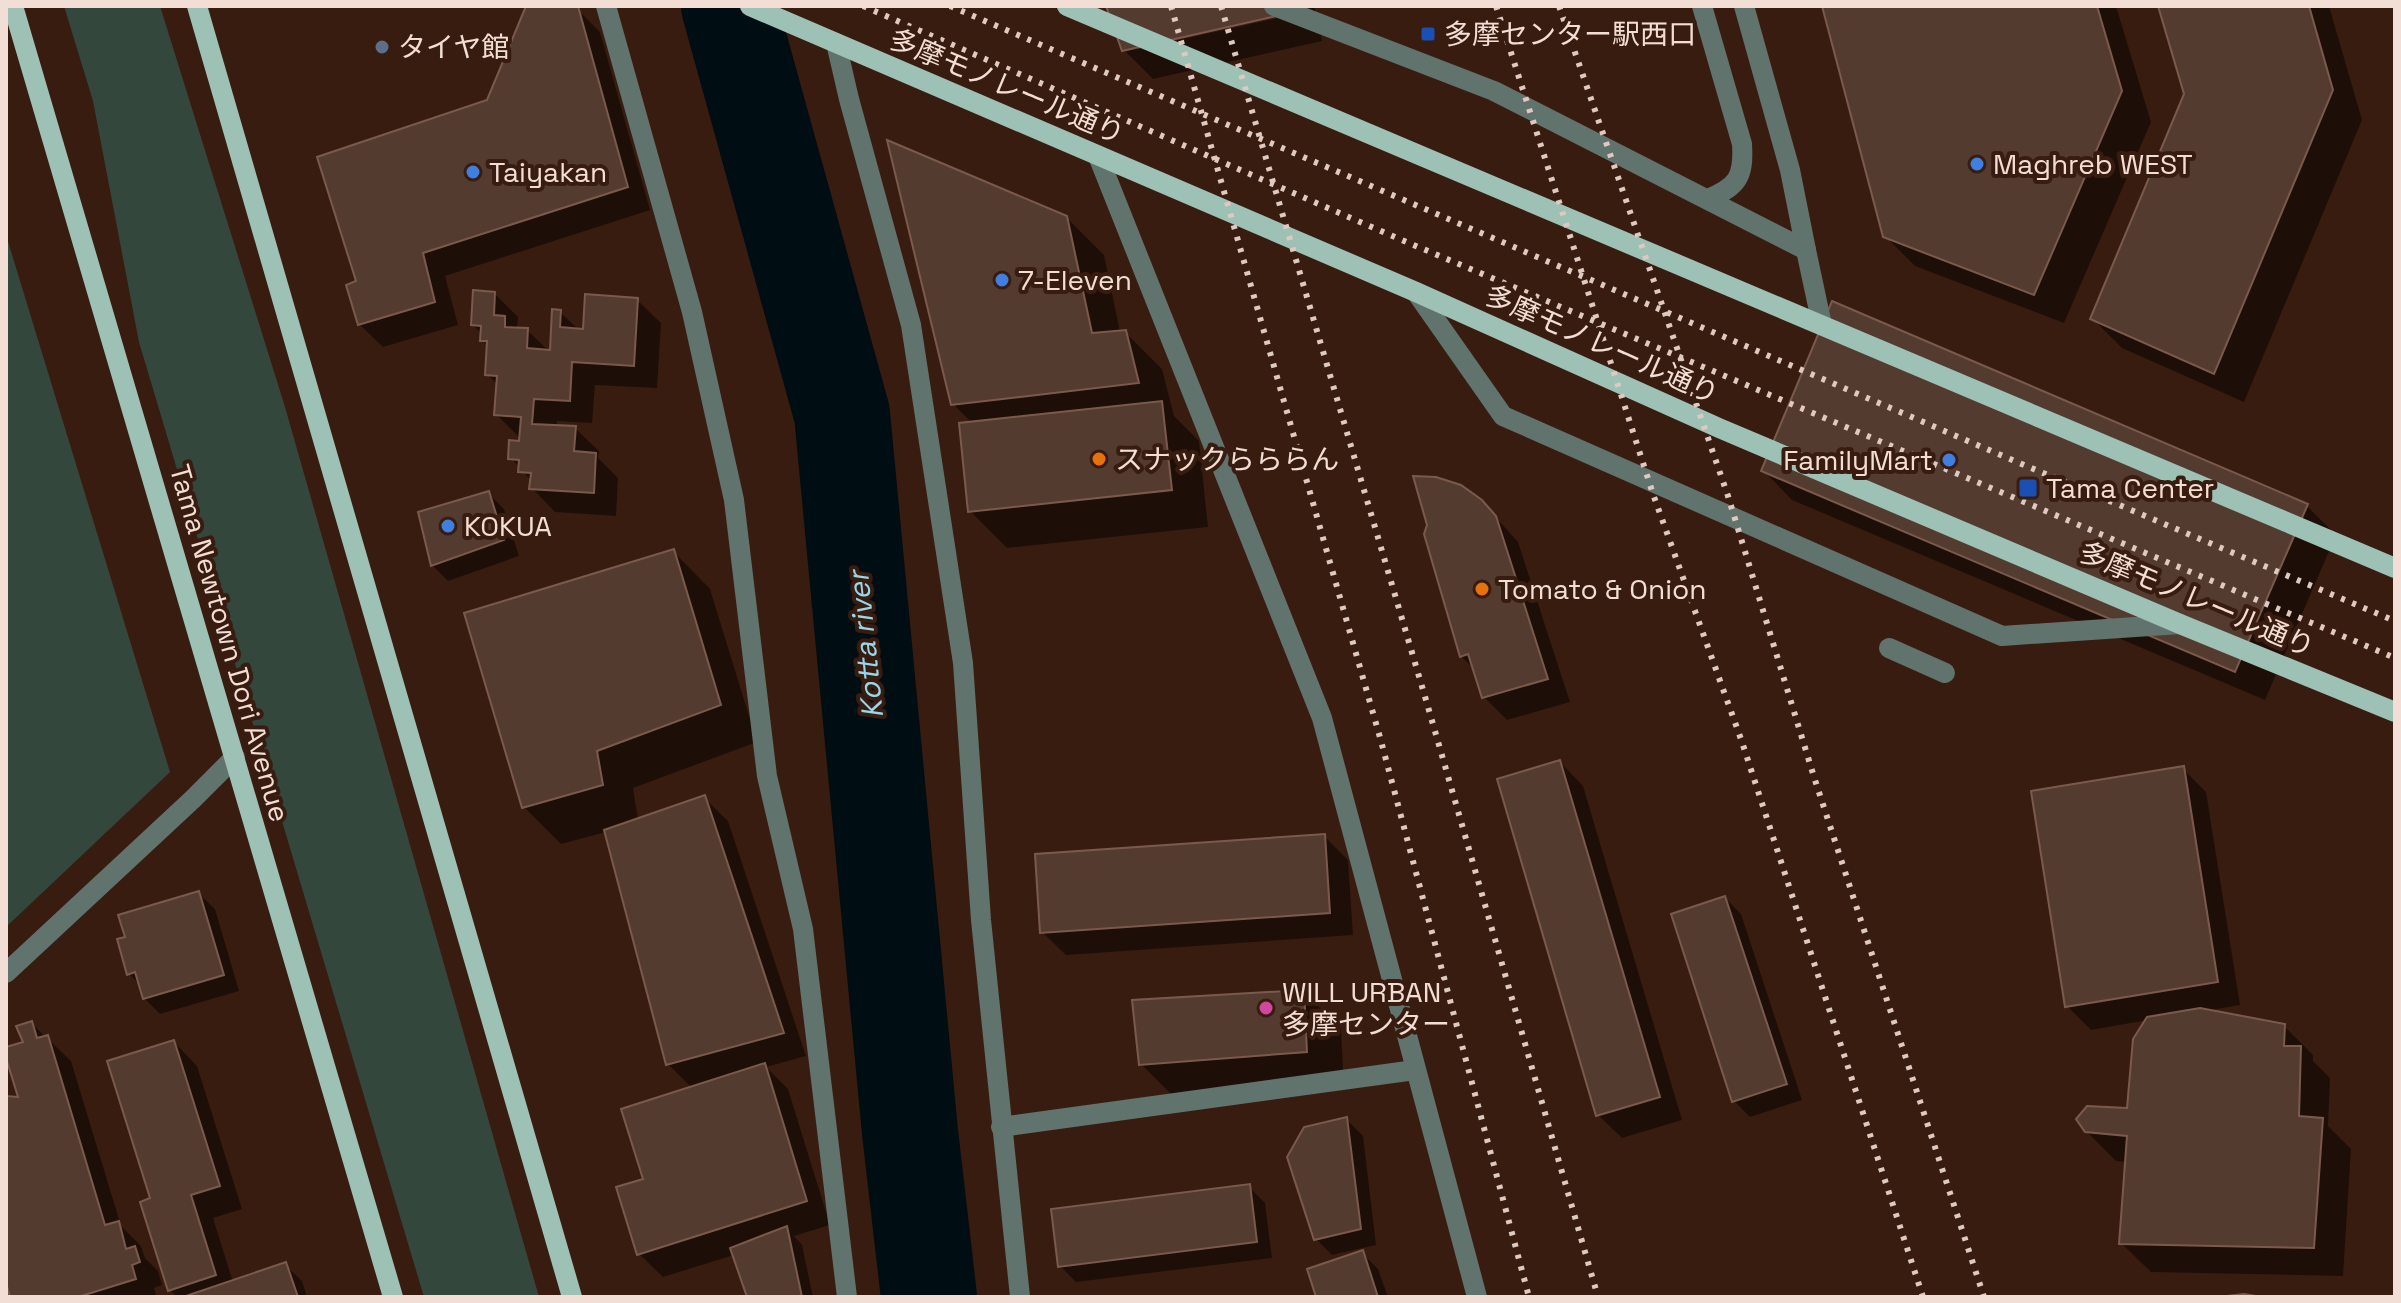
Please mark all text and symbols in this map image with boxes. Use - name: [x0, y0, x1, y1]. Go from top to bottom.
- place label: 多摩センター駅西口: [1444, 16, 1696, 52]
- street label: 多摩モノレール通り: [884, 20, 1130, 152]
- marker: 多摩センター駅西口: [1419, 25, 1437, 43]
- place label: タイヤ館: [398, 29, 509, 65]
- marker: タイヤ館: [373, 38, 391, 56]
- place label: Maghreb WEST: [1993, 146, 2193, 182]
- place label: Taiyakan: [489, 154, 607, 190]
- marker: Maghreb WEST: [1968, 155, 1986, 173]
- marker: Taiyakan: [464, 163, 482, 181]
- place label: 7-Eleven: [1018, 262, 1132, 298]
- marker: 7-Eleven: [993, 271, 1011, 289]
- street label: 多摩モノレール通り: [1480, 276, 1724, 412]
- place label: スナックらららん: [1115, 441, 1339, 477]
- place label: FamilyMart: [1783, 442, 1933, 478]
- marker: スナックらららん: [1090, 450, 1108, 468]
- marker: FamilyMart: [1940, 451, 1958, 469]
- street label: Tama Newtown Dori Avenue: [162, 460, 298, 826]
- place label: Tama Center: [2046, 470, 2214, 506]
- marker: Tama Center: [2017, 477, 2039, 499]
- place label: KOKUA: [464, 508, 552, 544]
- marker: KOKUA: [439, 517, 457, 535]
- street label: 多摩モノレール通り: [2074, 533, 2320, 665]
- water label: Kotta river: [838, 567, 892, 721]
- place label: Tomato & Onion: [1498, 571, 1706, 607]
- marker: Tomato & Onion: [1473, 580, 1491, 598]
- place label: WILL URBAN 多摩センター: [1282, 974, 1450, 1042]
- marker: WILL URBAN 多摩センター: [1257, 999, 1275, 1017]

